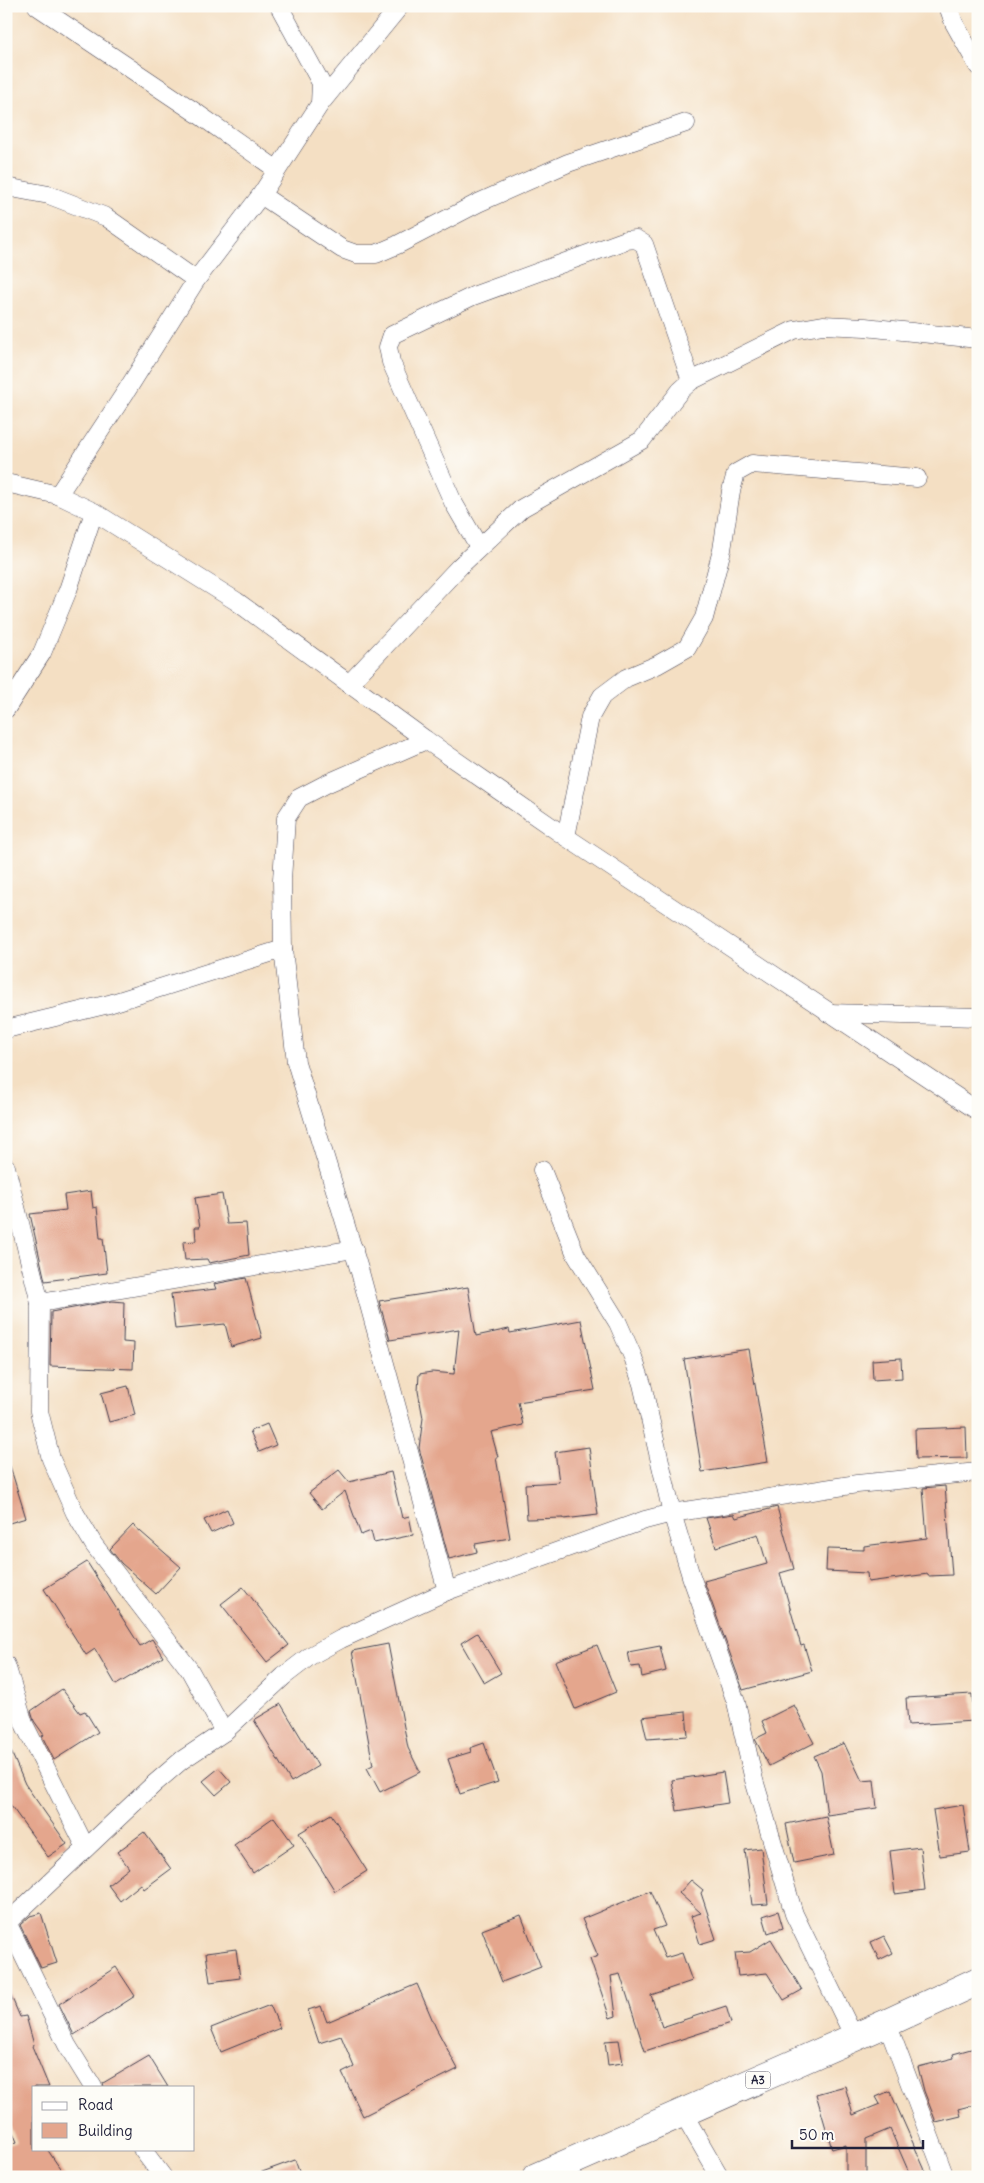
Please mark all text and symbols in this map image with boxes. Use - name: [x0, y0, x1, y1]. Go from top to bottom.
- road number: A3: [746, 2072, 770, 2088]
- legend: [32, 2086, 195, 2150]
- text: Road: [78, 2095, 113, 2114]
- scale bar: [792, 2118, 923, 2150]
- text: Building: [78, 2121, 133, 2140]
- text: 50 m: [799, 2125, 834, 2144]

